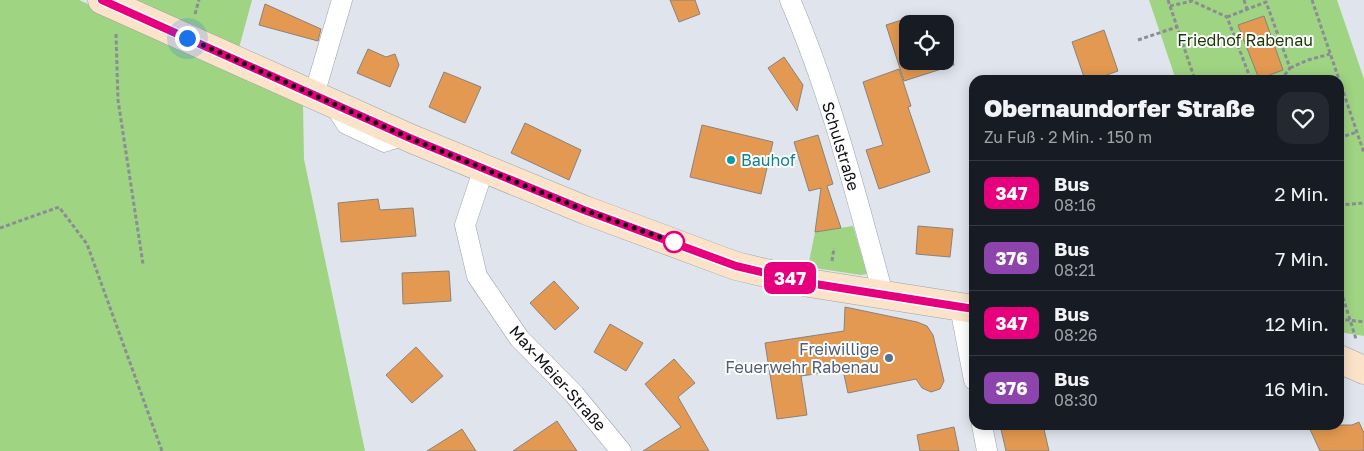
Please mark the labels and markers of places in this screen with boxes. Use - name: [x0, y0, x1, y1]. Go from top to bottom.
- place label: Bauhof: [741, 150, 796, 170]
- marker: Bauhof: [725, 154, 737, 166]
- unlabelled marker: [663, 231, 685, 253]
- place label: Freiwillige Feuerwehr Rabenau: [725, 339, 879, 377]
- marker: Freiwillige Feuerwehr Rabenau: [883, 352, 895, 364]

